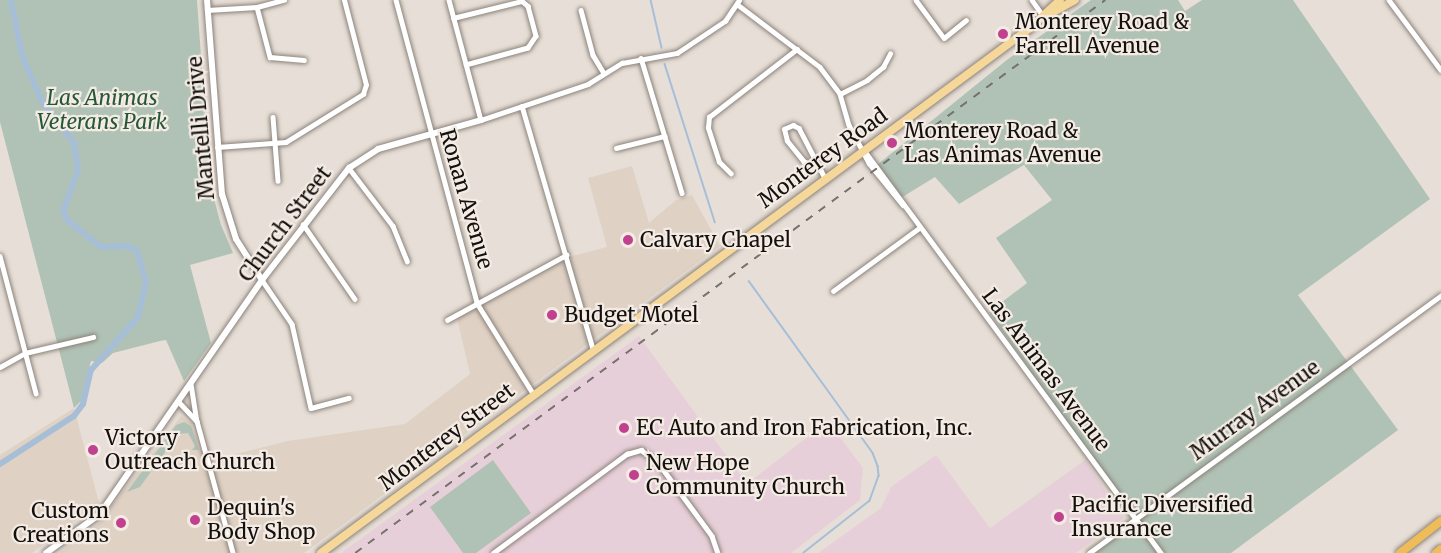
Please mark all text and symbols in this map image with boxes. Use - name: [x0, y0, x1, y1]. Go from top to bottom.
- place label: Monterey Road & Farrell Avenue: [1015, 9, 1189, 59]
- marker: Monterey Road & Farrell Avenue: [996, 27, 1010, 41]
- street label: Mantelli Drive: [182, 55, 220, 201]
- park label: Las Animas Veterans Park: [37, 85, 167, 135]
- street label: Monterey Road: [754, 103, 892, 213]
- place label: Monterey Road & Las Animas Avenue: [904, 118, 1101, 168]
- street label: Ronan Avenue: [434, 126, 498, 272]
- marker: Monterey Road & Las Animas Avenue: [885, 136, 899, 150]
- street label: Church Street: [233, 161, 337, 287]
- place label: Calvary Chapel: [640, 227, 791, 253]
- marker: Calvary Chapel: [621, 233, 635, 247]
- street label: Las Animas Avenue: [977, 284, 1115, 456]
- place label: Budget Motel: [564, 302, 699, 328]
- marker: Budget Motel: [545, 308, 559, 322]
- street label: Murray Avenue: [1185, 355, 1325, 465]
- street label: Monterey Street: [375, 378, 519, 496]
- place label: EC Auto and Iron Fabrication, Inc.: [636, 415, 973, 441]
- marker: EC Auto and Iron Fabrication, Inc.: [617, 421, 631, 435]
- place label: Victory Outreach Church: [105, 425, 275, 475]
- marker: Victory Outreach Church: [86, 443, 100, 457]
- place label: New Hope Community Church: [646, 450, 845, 500]
- marker: New Hope Community Church: [627, 468, 641, 482]
- place label: Pacific Diversified Insurance: [1071, 492, 1253, 542]
- place label: Dequin's Body Shop: [207, 495, 315, 545]
- place label: Custom Creations: [13, 498, 109, 548]
- marker: Pacific Diversified Insurance: [1052, 510, 1066, 524]
- marker: Dequin's Body Shop: [188, 513, 202, 527]
- marker: Custom Creations: [114, 516, 128, 530]

